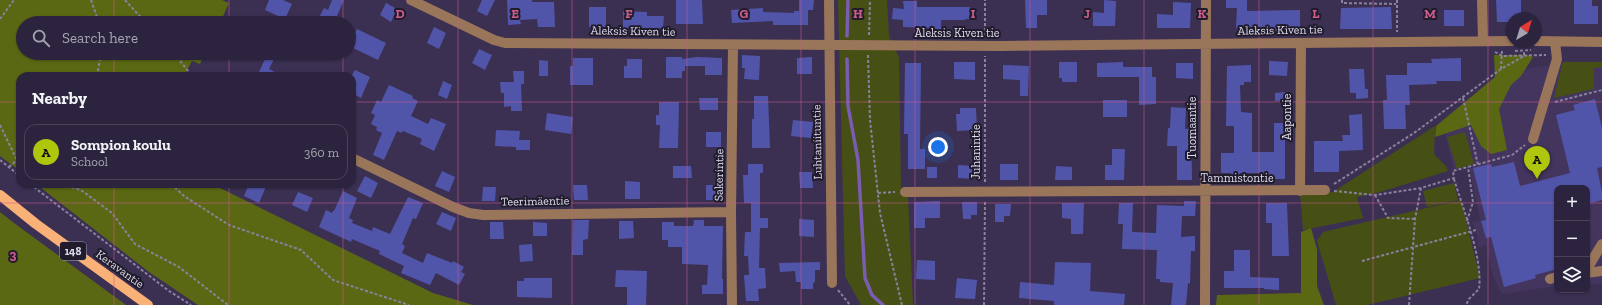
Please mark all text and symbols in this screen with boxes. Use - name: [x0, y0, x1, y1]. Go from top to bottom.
- text: D: [395, 6, 405, 21]
- text: E: [511, 6, 519, 21]
- text: F: [625, 6, 633, 21]
- text: G: [740, 6, 749, 21]
- text: H: [853, 6, 863, 21]
- text: I: [971, 6, 976, 21]
- text: J: [1084, 6, 1090, 21]
- text: K: [1198, 6, 1207, 21]
- text: L: [1312, 6, 1320, 21]
- text: M: [1424, 6, 1436, 21]
- north arrow: [1506, 12, 1542, 48]
- search box: [16, 16, 356, 60]
- street label: Aleksis Kiven tie: [1237, 22, 1323, 38]
- street label: Aleksis Kiven tie: [590, 23, 676, 39]
- street label: Aleksis Kiven tie: [915, 26, 1000, 40]
- icon: search: [30, 27, 52, 49]
- text: Search here: [62, 29, 138, 47]
- text: Nearby: [32, 88, 87, 108]
- street label: Aapontie: [1280, 93, 1294, 140]
- street label: Tuomaantie: [1185, 96, 1199, 159]
- street label: Luhtaniituntie: [809, 104, 825, 180]
- street label: Juhanintie: [969, 124, 983, 180]
- text: Sompion koulu: [71, 136, 171, 154]
- your location: [928, 137, 948, 157]
- text: A: [42, 145, 50, 160]
- text: 360 m: [304, 145, 339, 160]
- pin: A: [1524, 146, 1550, 179]
- street label: Sakerintie: [712, 148, 726, 201]
- text: School: [71, 154, 108, 169]
- street label: Tammistontie: [1200, 171, 1274, 185]
- map controls: [1554, 185, 1590, 293]
- button: +: [1554, 185, 1590, 221]
- street label: Teerimäentie: [501, 193, 570, 209]
- button: −: [1554, 221, 1590, 257]
- road number: 148: [60, 242, 86, 260]
- text: 3: [10, 247, 17, 262]
- street label: Keravantie: [93, 247, 147, 291]
- button: layers: [1554, 257, 1590, 293]

